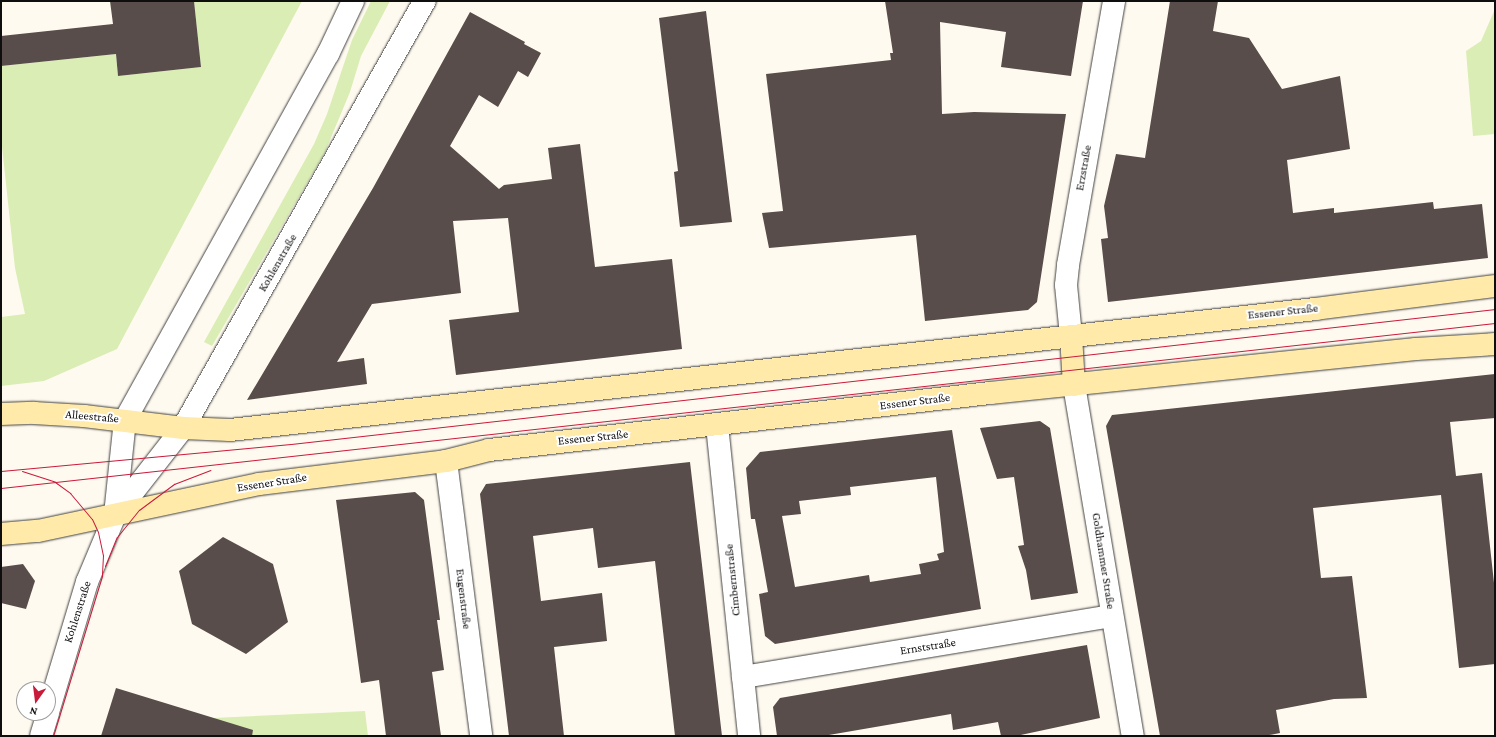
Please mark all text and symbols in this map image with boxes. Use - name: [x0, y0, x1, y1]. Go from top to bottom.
- street label: Erzstraße: [1073, 144, 1095, 192]
- street label: Kohlenstraße: [256, 232, 300, 294]
- street label: Essener Straße: [1247, 301, 1319, 323]
- street label: Essener Straße: [879, 391, 951, 413]
- street label: Alleestraße: [65, 407, 119, 427]
- street label: Essener Straße: [557, 427, 629, 449]
- street label: Essener Straße: [236, 470, 308, 496]
- street label: Goldhammer Straße: [1088, 512, 1118, 610]
- street label: Cimbernstraße: [722, 543, 744, 617]
- street label: Eugenstraße: [452, 568, 474, 630]
- street label: Kohlenstraße: [61, 579, 95, 645]
- street label: Ernststraße: [899, 636, 957, 658]
- north arrow: [16, 681, 56, 721]
- text: N: [28, 705, 38, 718]

